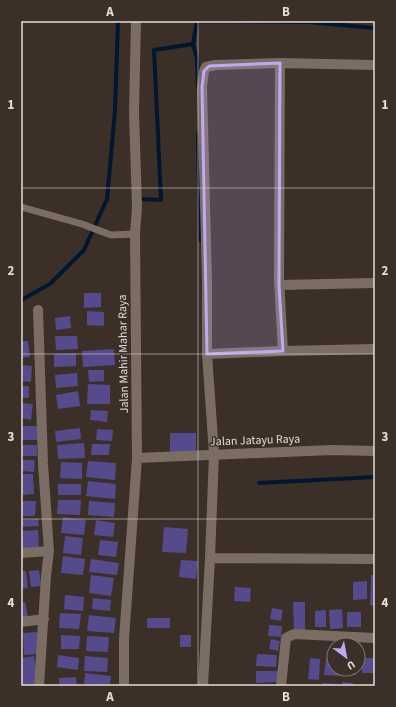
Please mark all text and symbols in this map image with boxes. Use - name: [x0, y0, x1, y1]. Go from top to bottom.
- text: A: [105, 3, 114, 21]
- text: B: [282, 3, 290, 21]
- text: 1: [8, 96, 15, 114]
- text: 1: [382, 96, 389, 114]
- text: 2: [8, 262, 15, 280]
- text: 2: [382, 262, 389, 280]
- street label: Jalan Mahir Mahar Raya: [114, 294, 133, 414]
- text: 3: [8, 428, 15, 446]
- text: 3: [382, 428, 389, 446]
- street label: Jalan Jatayu Raya: [210, 430, 300, 451]
- text: 4: [8, 594, 15, 612]
- text: 4: [382, 594, 389, 612]
- north arrow: [326, 637, 366, 677]
- text: U: [344, 657, 358, 673]
- text: A: [105, 688, 114, 706]
- text: B: [282, 688, 290, 706]

